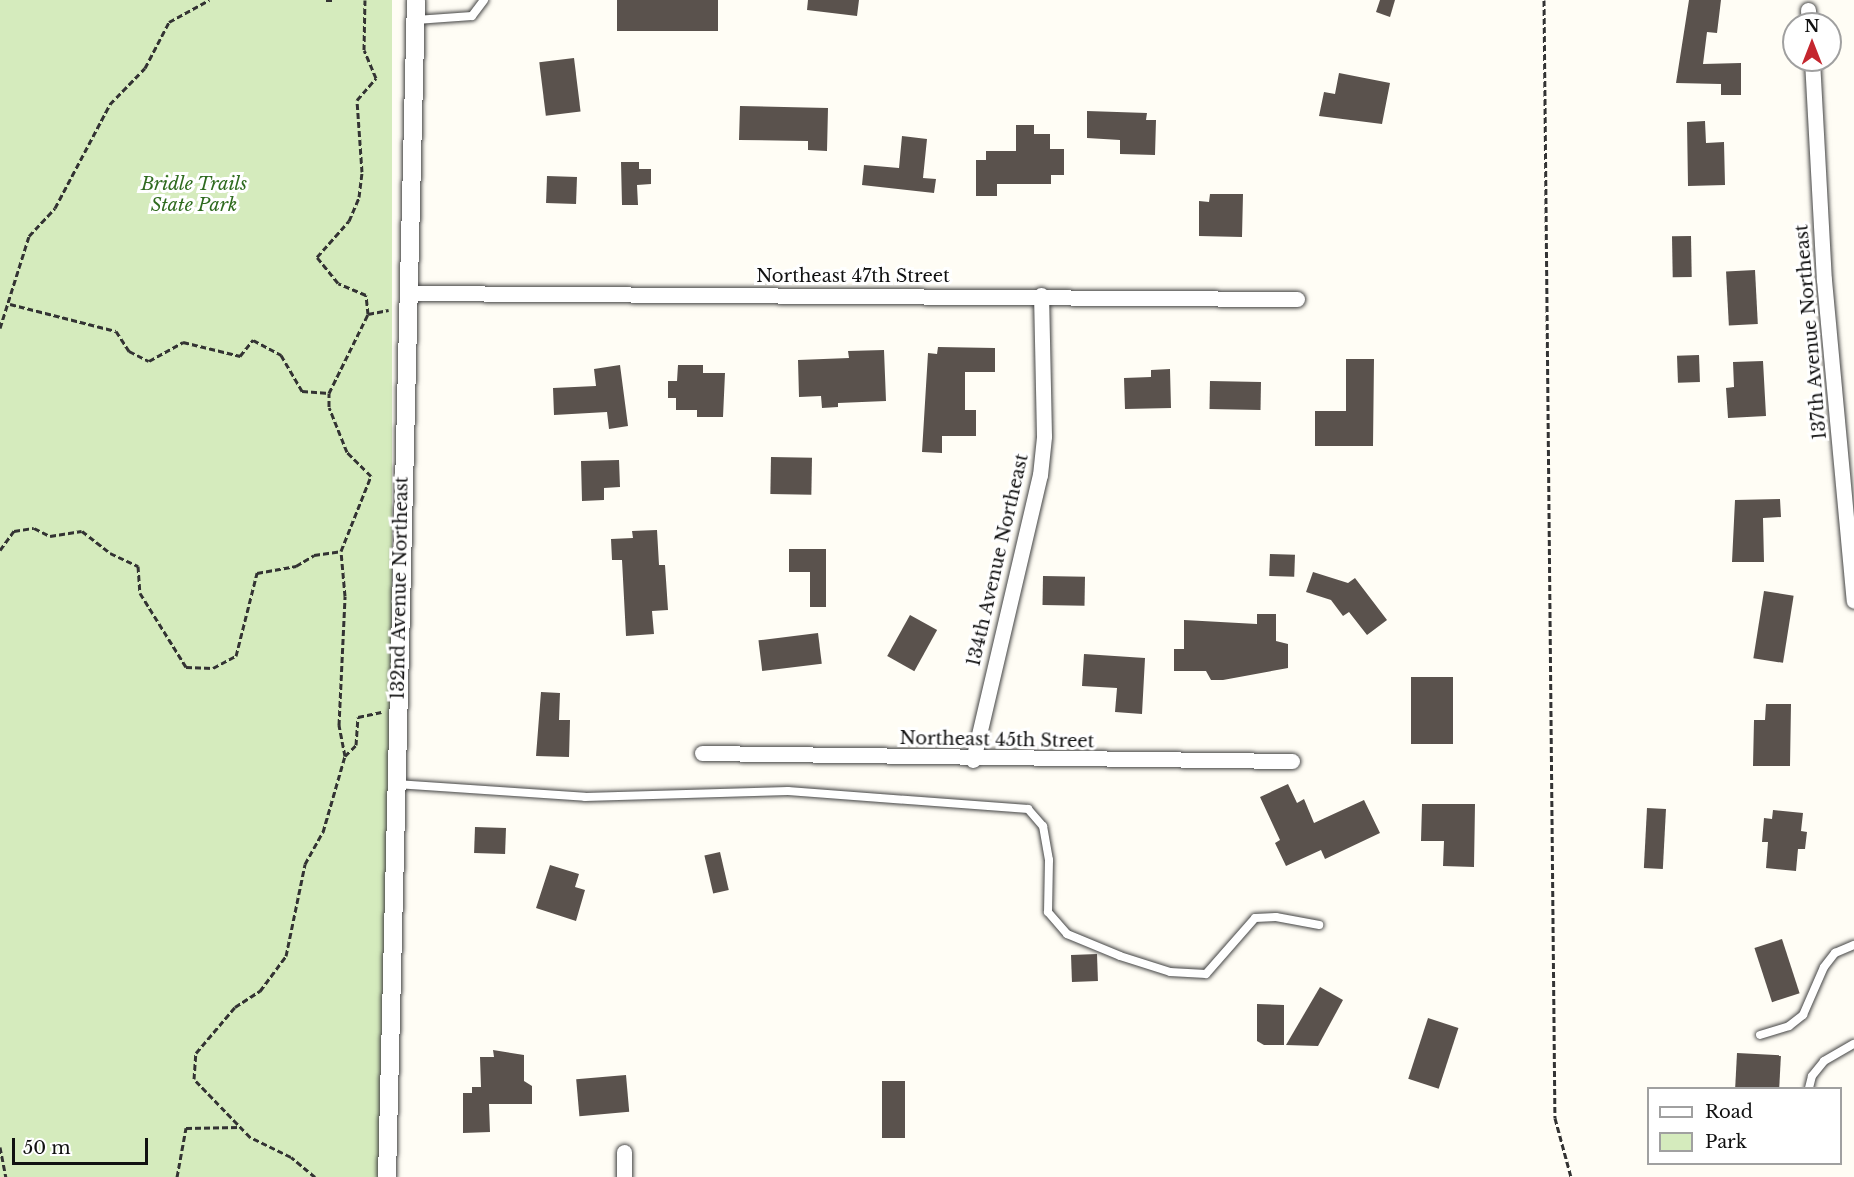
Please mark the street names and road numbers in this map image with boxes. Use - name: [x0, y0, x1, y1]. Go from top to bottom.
- street label: 137th Avenue Northeast: [1791, 223, 1831, 441]
- street label: Northeast 47th Street: [756, 265, 950, 287]
- street label: 134th Avenue Northeast: [963, 451, 1033, 669]
- street label: 132nd Avenue Northeast: [387, 476, 413, 700]
- street label: Northeast 45th Street: [899, 728, 1095, 752]

